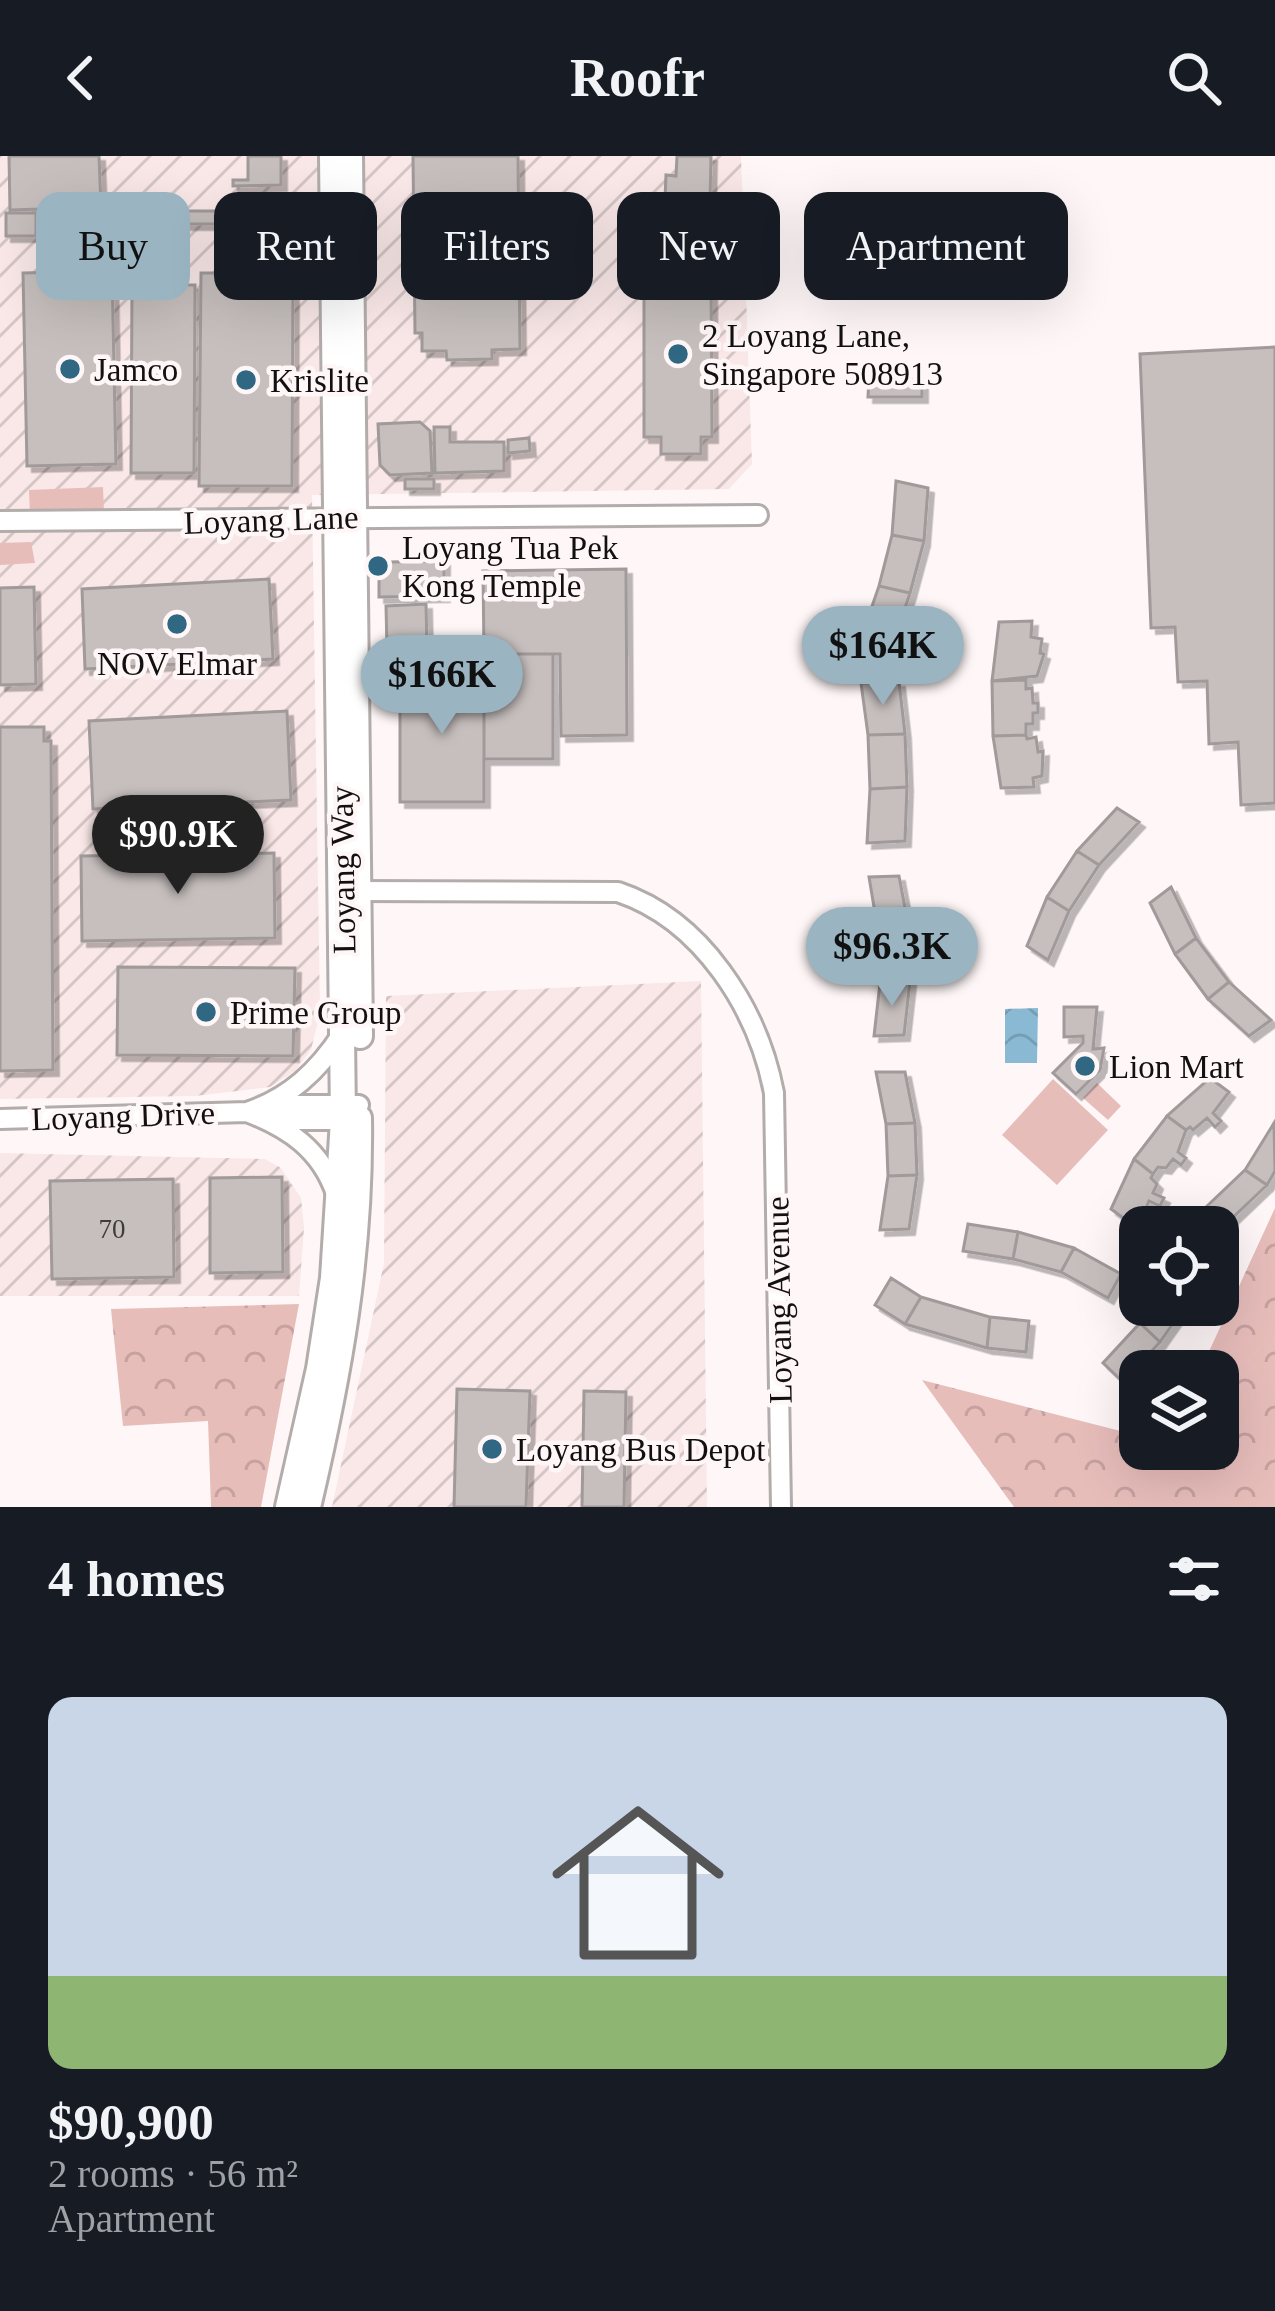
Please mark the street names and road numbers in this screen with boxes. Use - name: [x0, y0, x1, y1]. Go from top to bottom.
- street label: Loyang Lane: [183, 499, 359, 541]
- street label: Loyang Way: [324, 785, 362, 954]
- street label: Loyang Drive: [30, 1095, 216, 1137]
- street label: Loyang Avenue: [759, 1196, 799, 1404]

